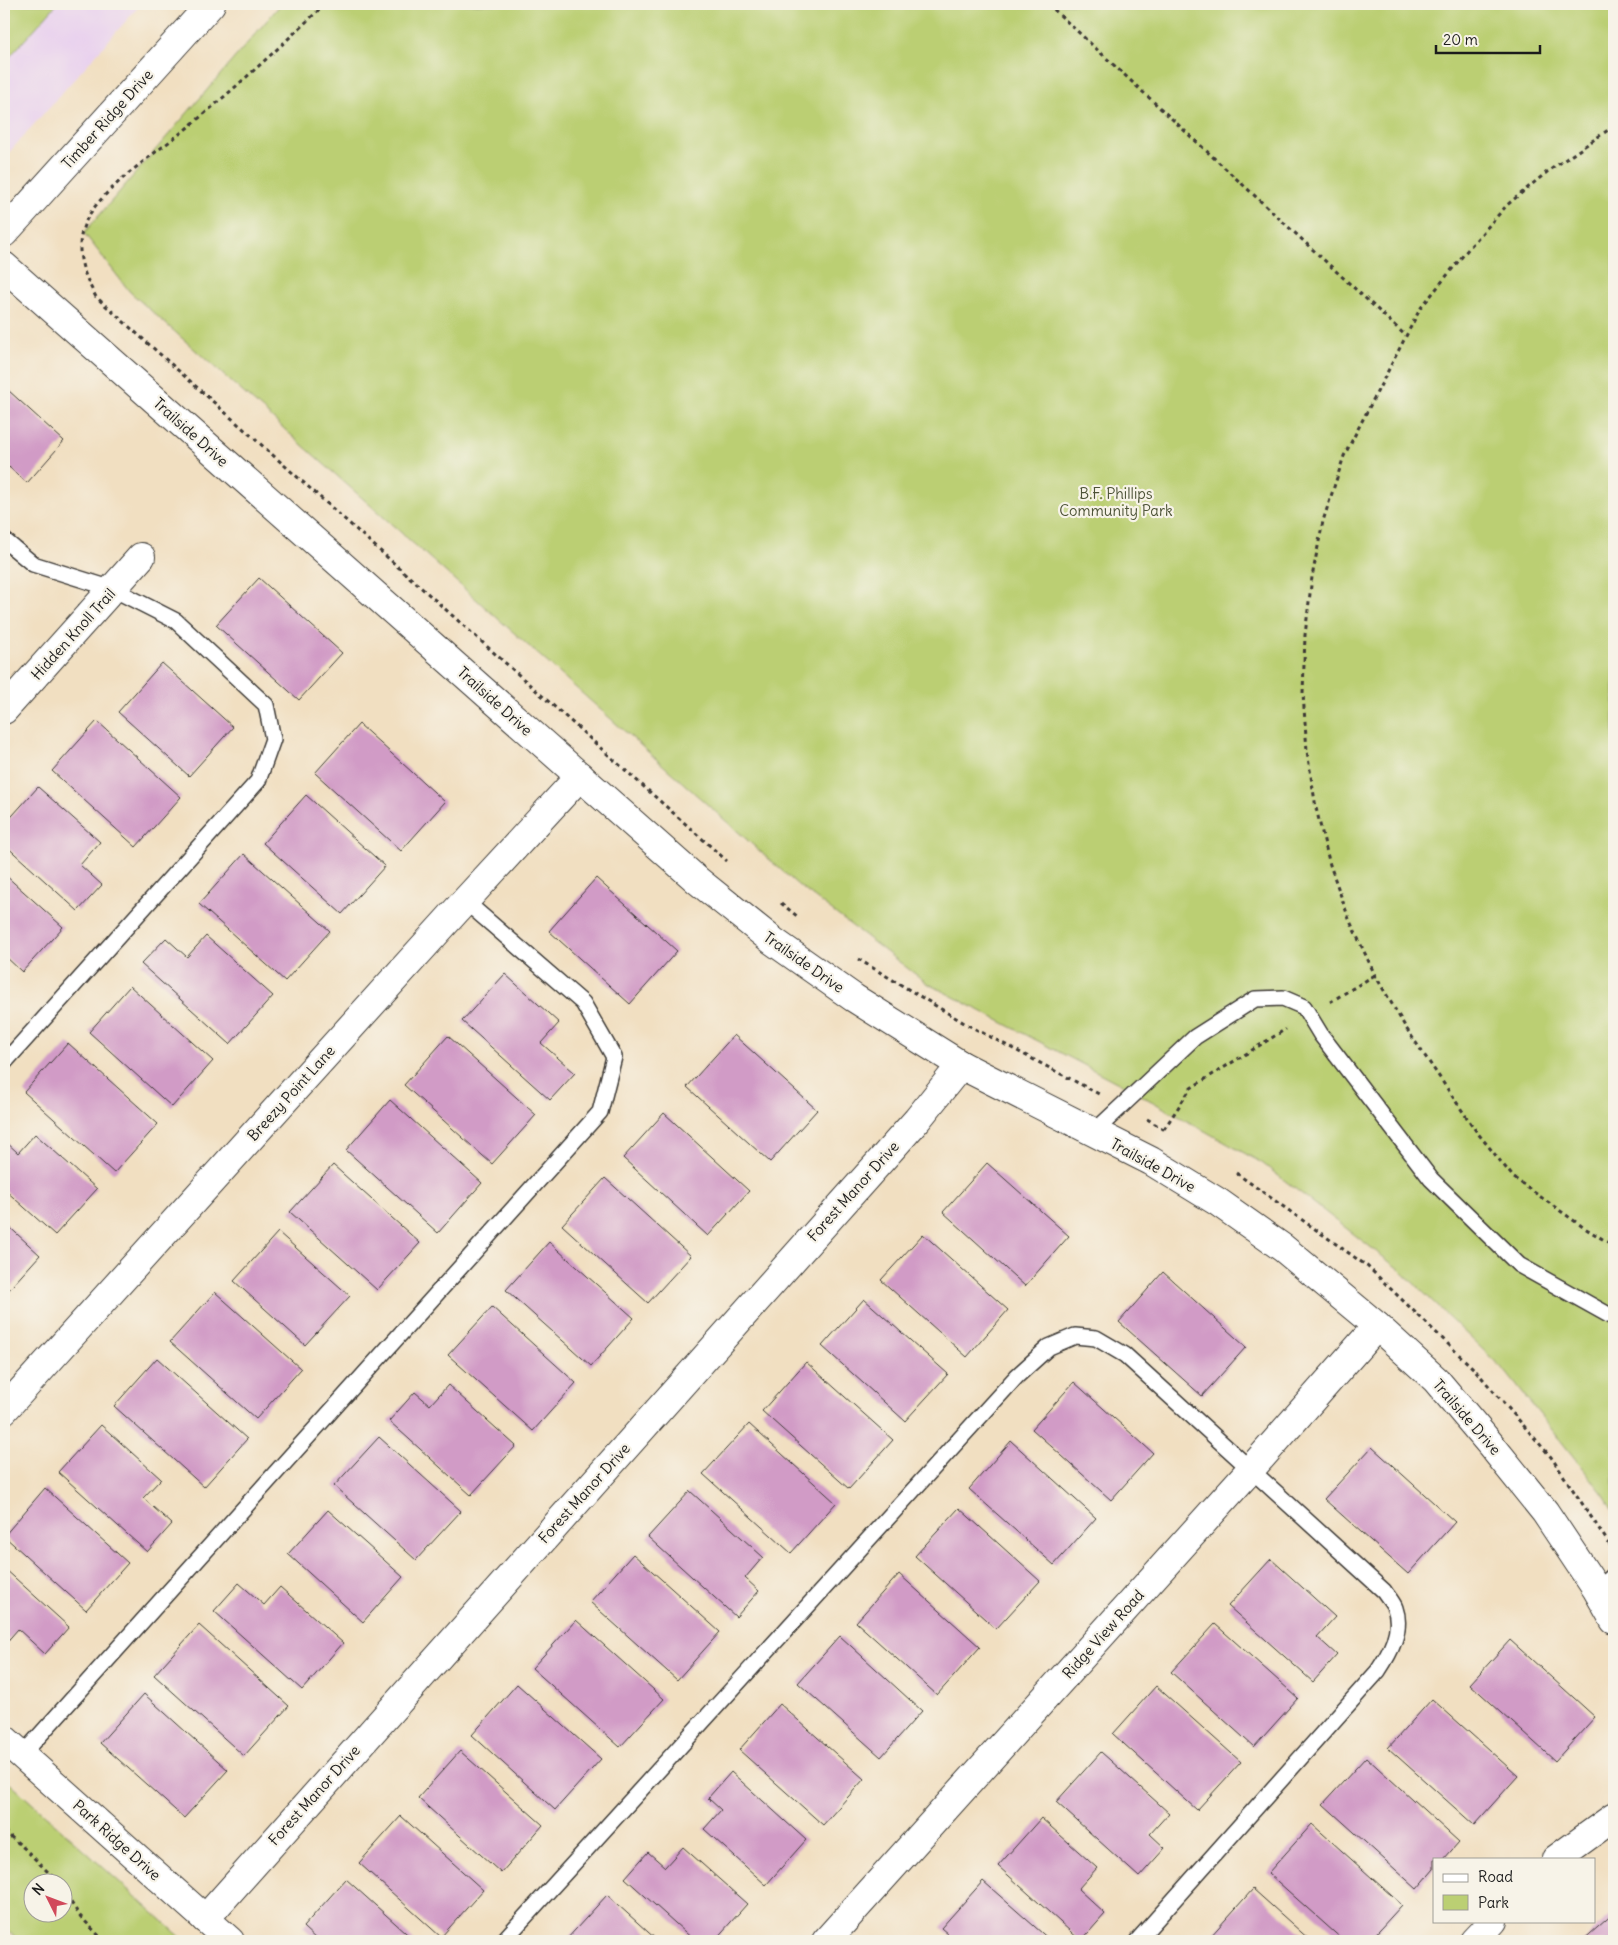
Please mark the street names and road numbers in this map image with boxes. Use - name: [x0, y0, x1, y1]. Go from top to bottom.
- street label: Timber Ridge Drive: [57, 65, 157, 173]
- street label: Trailside Drive: [150, 393, 232, 471]
- street label: Hidden Knoll Trail: [27, 584, 119, 684]
- street label: Trailside Drive: [454, 662, 536, 740]
- street label: Trailside Drive: [760, 927, 848, 997]
- street label: Breezy Point Lane: [243, 1041, 339, 1145]
- street label: Trailside Drive: [1107, 1134, 1199, 1196]
- street label: Forest Manor Drive: [803, 1137, 903, 1245]
- street label: Trailside Drive: [1429, 1375, 1505, 1459]
- street label: Forest Manor Drive: [534, 1439, 634, 1547]
- street label: Ridge View Road: [1058, 1585, 1148, 1682]
- street label: Forest Manor Drive: [264, 1741, 364, 1849]
- street label: Park Ridge Drive: [69, 1796, 165, 1884]

